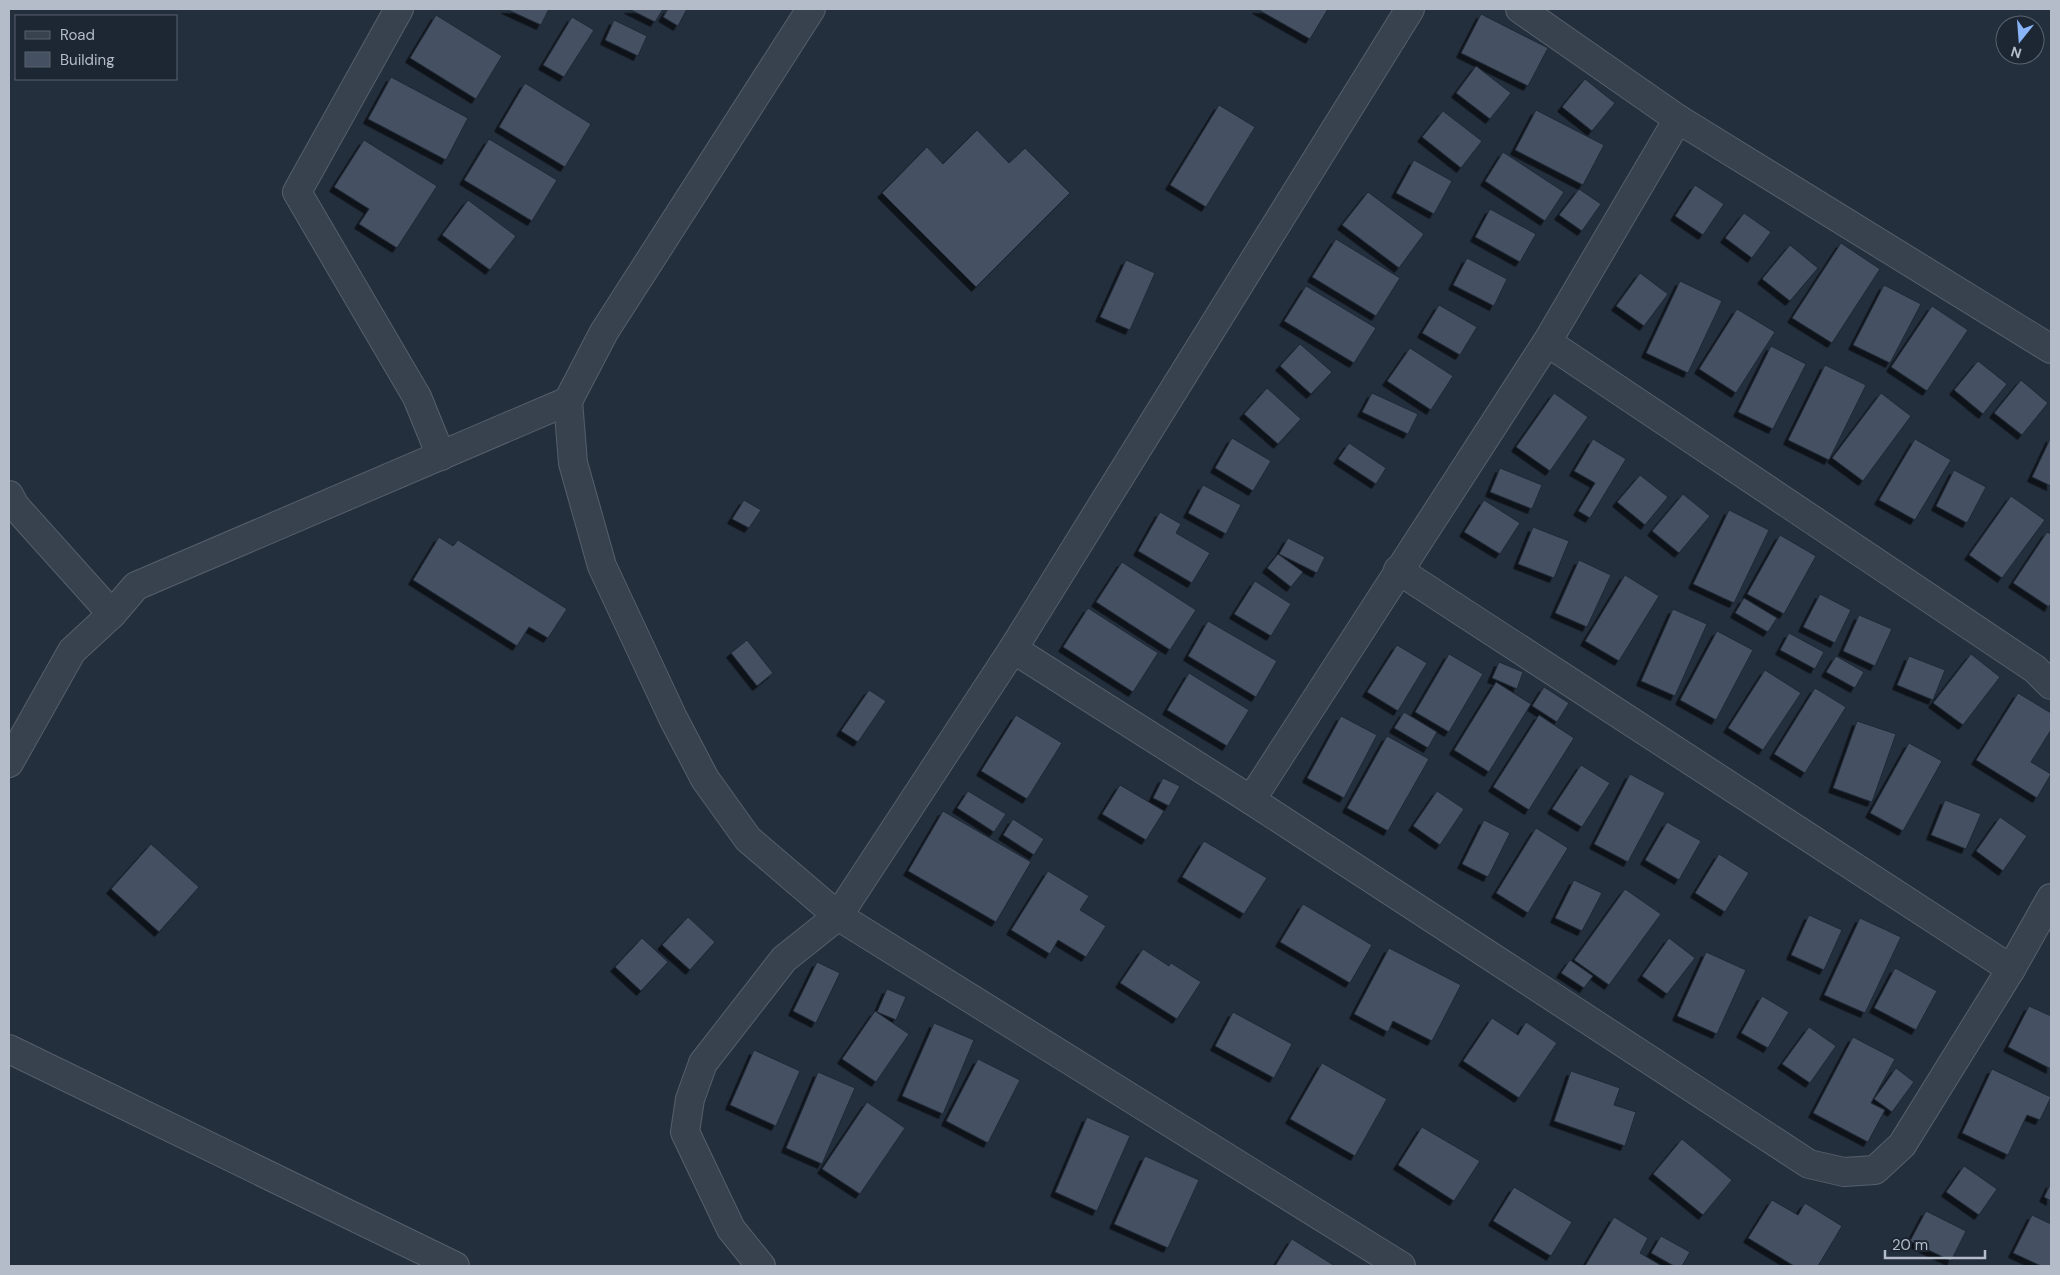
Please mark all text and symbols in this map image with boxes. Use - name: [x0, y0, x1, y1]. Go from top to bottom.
- legend: [15, 15, 178, 80]
- north arrow: [1995, 15, 2045, 65]
- text: Road: [60, 25, 95, 45]
- text: N: [2009, 42, 2024, 63]
- text: Building: [60, 50, 115, 70]
- scale bar: [1885, 1228, 1985, 1260]
- text: 20 m: [1892, 1235, 1928, 1255]

